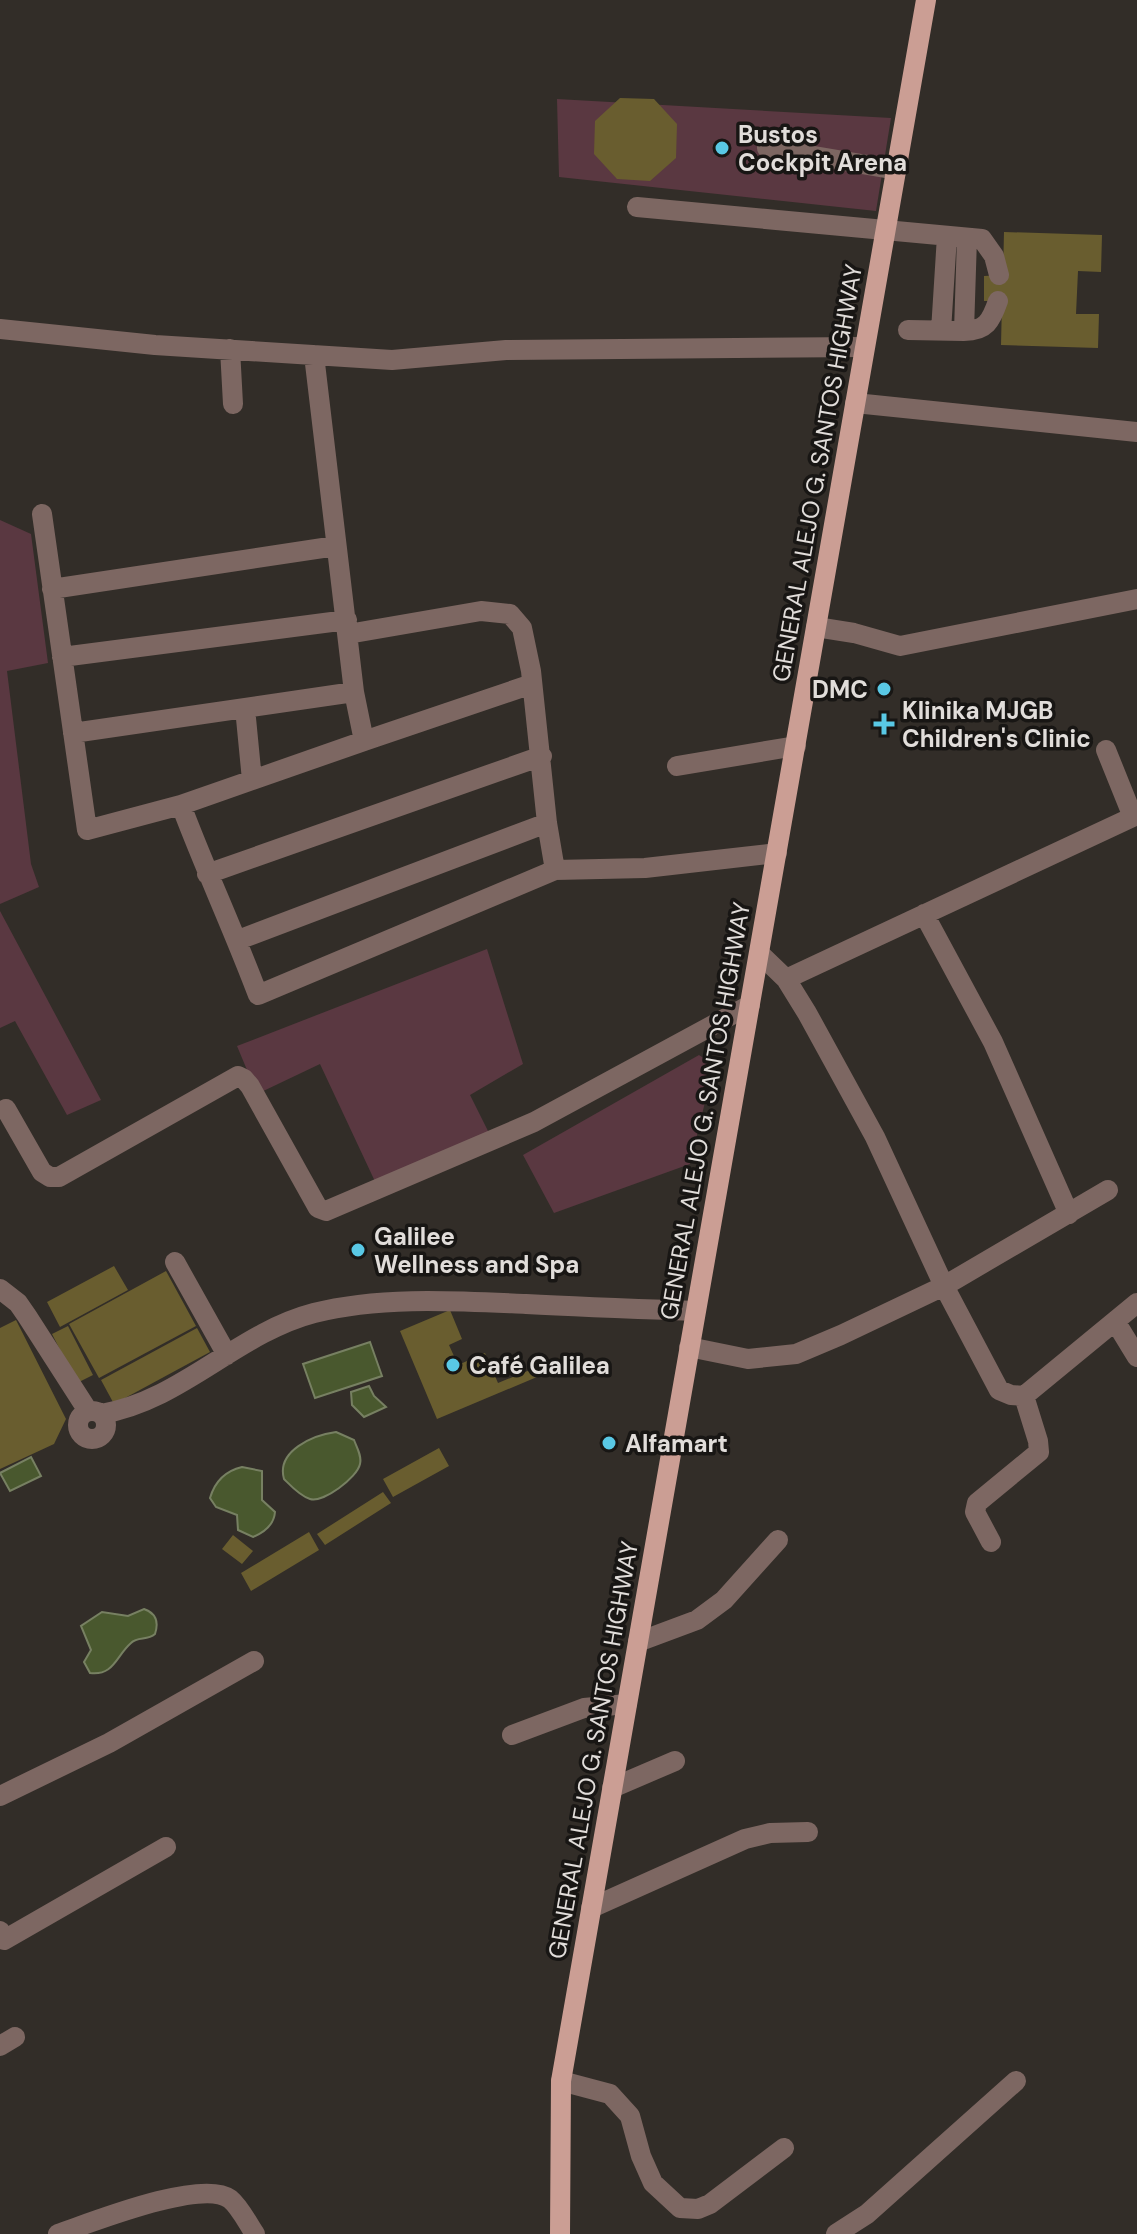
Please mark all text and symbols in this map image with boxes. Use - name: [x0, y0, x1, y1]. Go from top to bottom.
- place label: Bustos Cockpit Arena: [738, 119, 907, 178]
- marker: Bustos Cockpit Arena: [713, 139, 731, 157]
- street label: GENERAL ALEJO G. SANTOS HIGHWAY: [765, 262, 869, 684]
- place label: DMC: [812, 674, 868, 705]
- marker: DMC: [875, 680, 893, 698]
- place label: Klinika MJGB Children's Clinic: [902, 695, 1091, 754]
- marker: Klinika MJGB Children's Clinic: [873, 713, 895, 735]
- street label: GENERAL ALEJO G. SANTOS HIGHWAY: [653, 900, 757, 1322]
- place label: Galilee Wellness and Spa: [374, 1221, 579, 1280]
- marker: Galilee Wellness and Spa: [349, 1241, 367, 1259]
- place label: Café Galilea: [469, 1350, 610, 1381]
- marker: Café Galilea: [444, 1356, 462, 1374]
- place label: Alfamart: [625, 1428, 728, 1459]
- marker: Alfamart: [600, 1434, 618, 1452]
- street label: GENERAL ALEJO G. SANTOS HIGHWAY: [541, 1539, 645, 1961]

